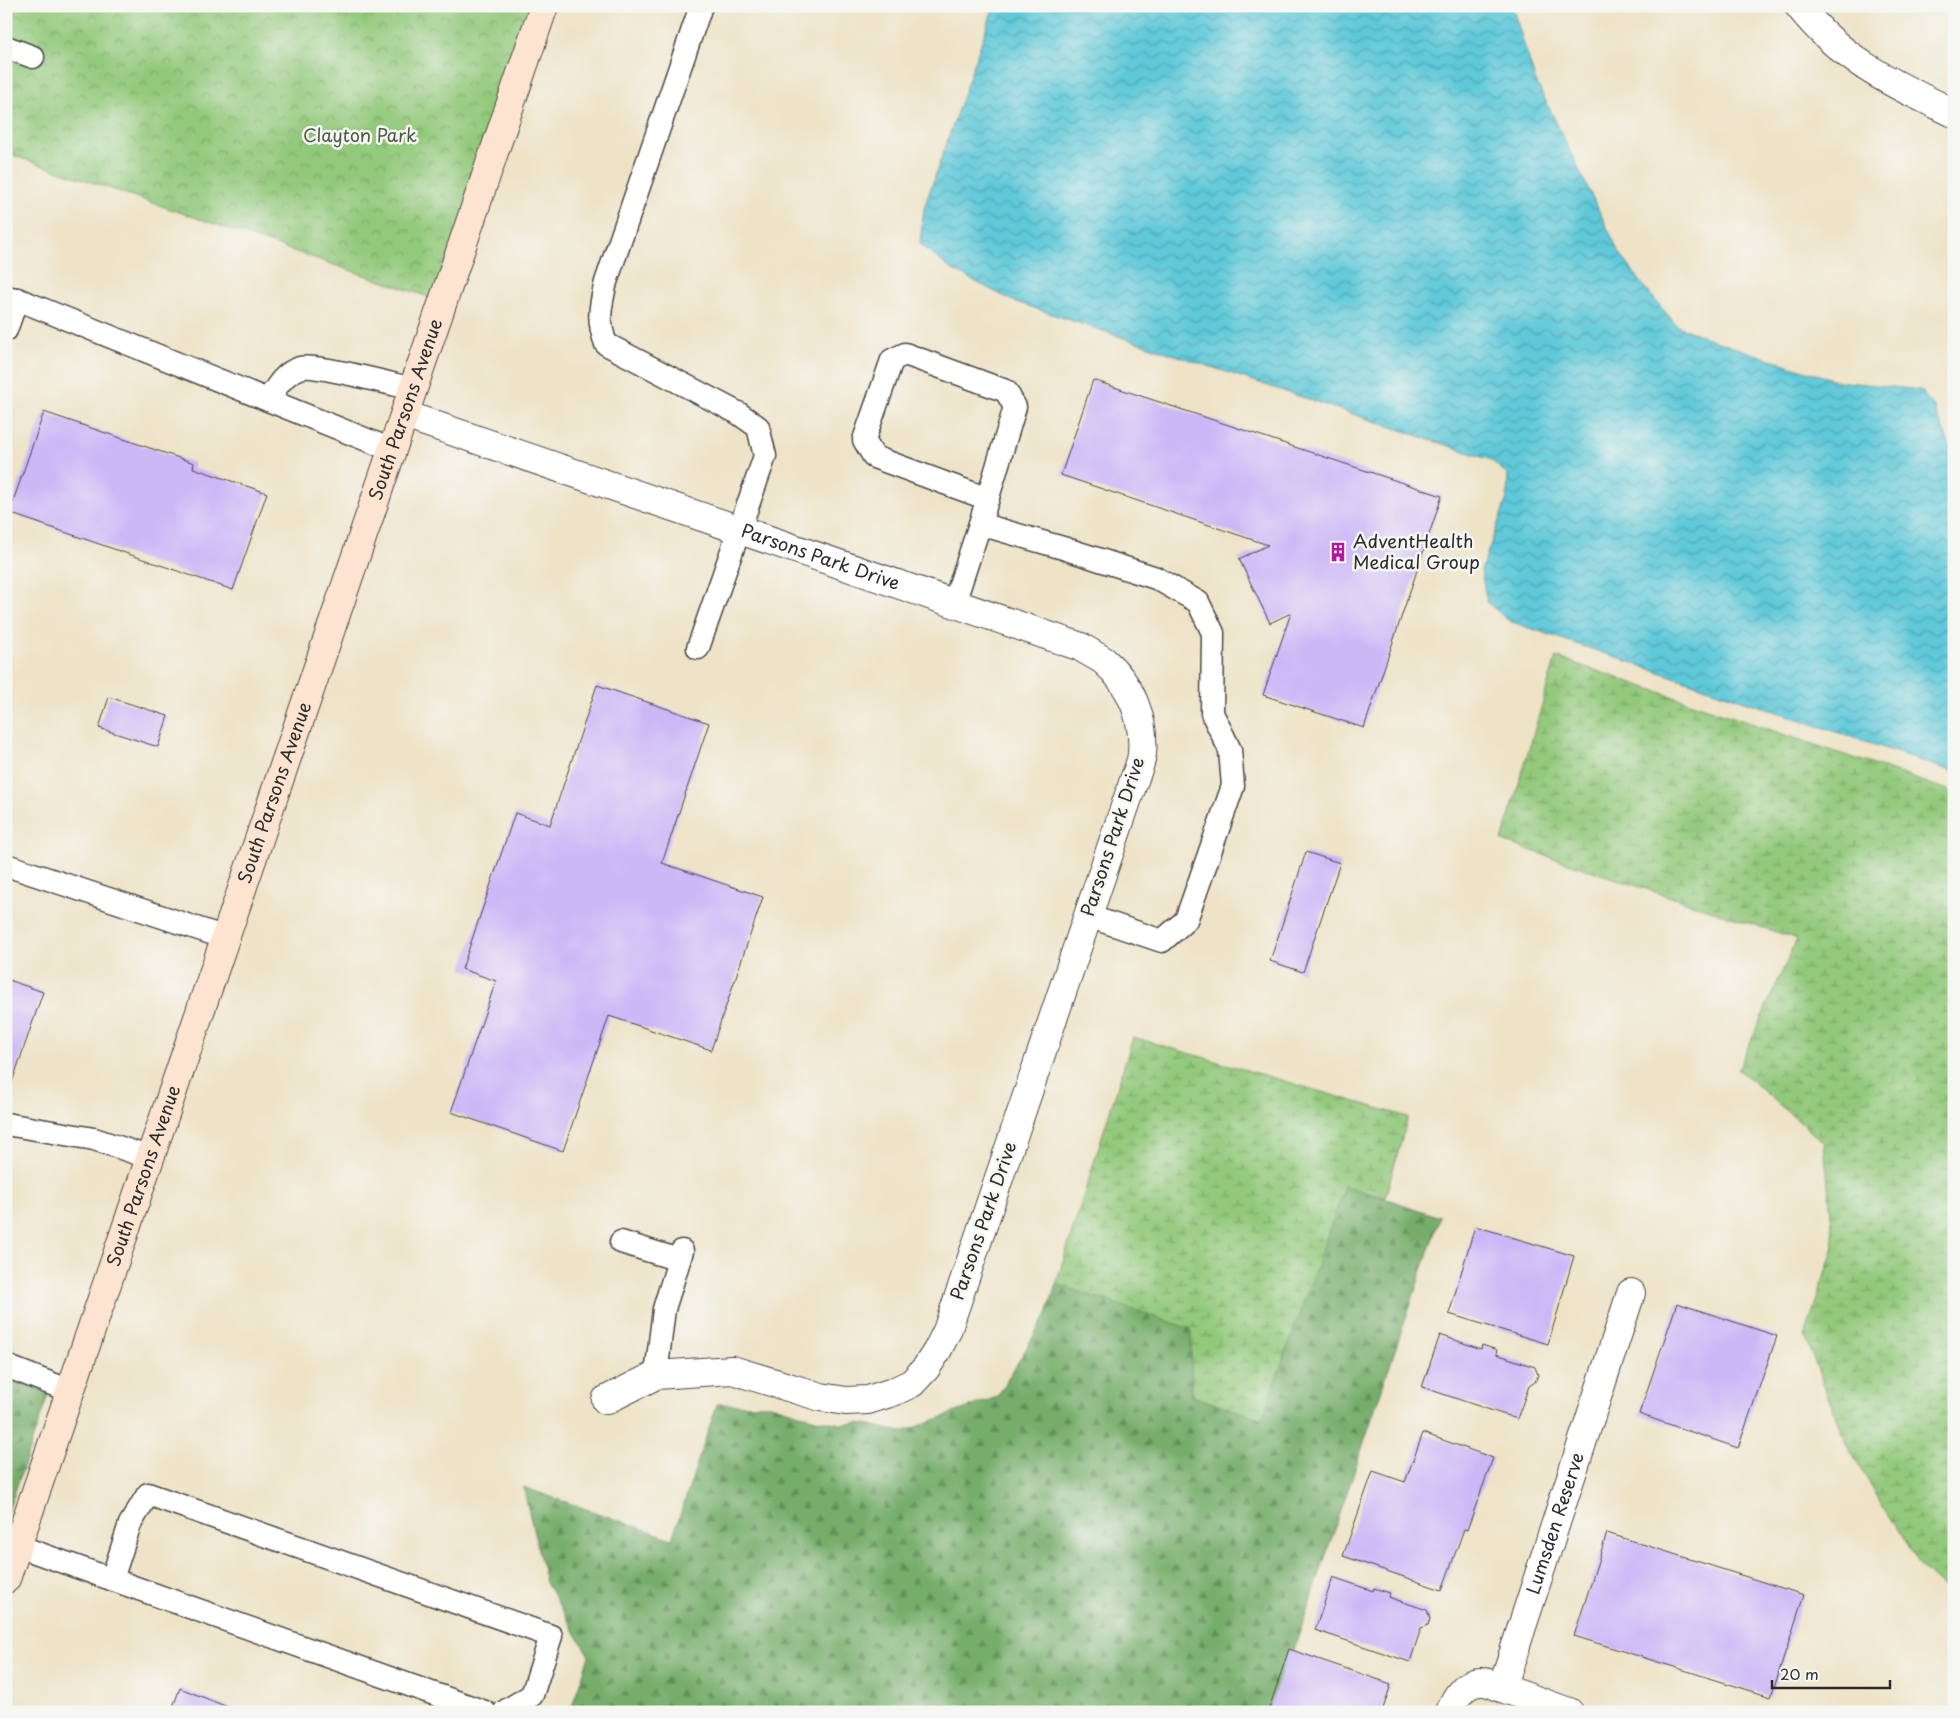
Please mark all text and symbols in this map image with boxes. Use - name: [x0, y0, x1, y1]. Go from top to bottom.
- park label: Clayton Park: [303, 121, 417, 148]
- street label: South Parsons Avenue: [361, 314, 448, 503]
- street label: Parsons Park Drive: [738, 516, 904, 596]
- place label: AdventHealth Medical Group: [1353, 527, 1480, 575]
- building icon: AdventHealth Medical Group: [1327, 541, 1349, 563]
- street label: South Parsons Avenue: [230, 698, 317, 887]
- street label: Parsons Park Drive: [1073, 753, 1150, 920]
- street label: South Parsons Avenue: [99, 1081, 186, 1270]
- street label: Parsons Park Drive: [943, 1137, 1023, 1304]
- street label: Lumsden Reserve: [1518, 1449, 1590, 1598]
- scale bar: [1772, 1658, 1890, 1690]
- text: 20 m: [1780, 1662, 1819, 1685]

